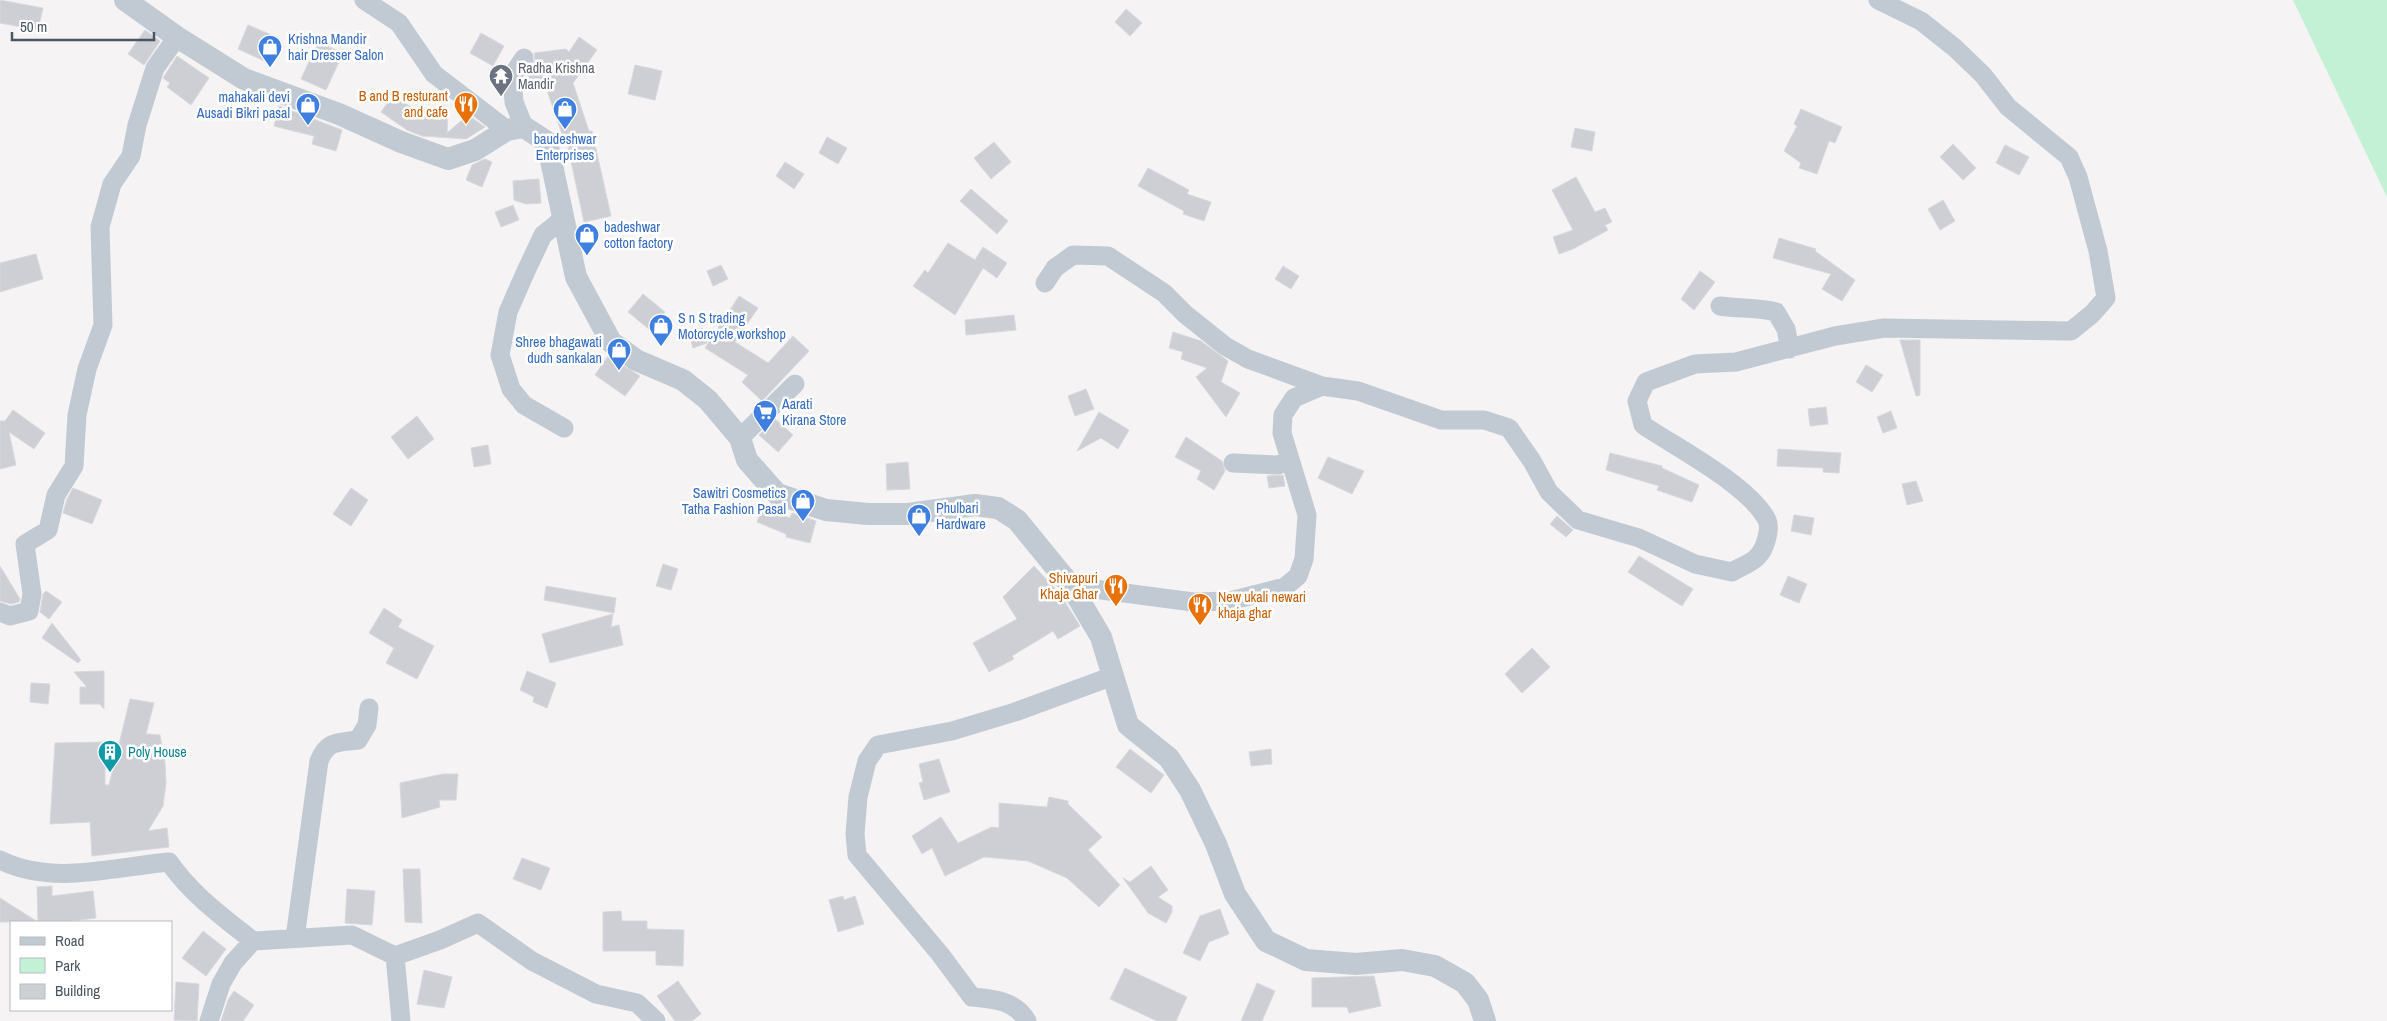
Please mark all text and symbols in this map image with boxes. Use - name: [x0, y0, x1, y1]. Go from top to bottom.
- scale bar: [12, 10, 155, 42]
- text: 50 m: [20, 16, 47, 37]
- place label: Krishna Mandir hair Dresser Salon: [288, 30, 384, 64]
- shop icon: Krishna Mandir hair Dresser Salon: [257, 34, 283, 68]
- place label: Radha Krishna Mandir: [518, 59, 595, 93]
- temple icon: Radha Krishna Mandir: [488, 63, 514, 97]
- place label: B and B resturant and cafe: [359, 87, 448, 121]
- place label: mahakali devi Ausadi Bikri pasal: [196, 88, 290, 122]
- restaurant icon: B and B resturant and cafe: [453, 91, 479, 125]
- shop icon: mahakali devi Ausadi Bikri pasal: [295, 92, 321, 126]
- shop icon: baudeshwar Enterprises: [552, 96, 578, 130]
- place label: baudeshwar Enterprises: [534, 130, 596, 164]
- place label: badeshwar cotton factory: [604, 218, 673, 252]
- shop icon: badeshwar cotton factory: [574, 222, 600, 256]
- place label: S n S trading Motorcycle workshop: [678, 309, 786, 343]
- shop icon: S n S trading Motorcycle workshop: [648, 313, 674, 347]
- place label: Shree bhagawati dudh sankalan: [515, 333, 602, 367]
- shop icon: Shree bhagawati dudh sankalan: [606, 337, 632, 371]
- place label: Aarati Kirana Store: [781, 395, 846, 429]
- supermarket icon: Aarati Kirana Store: [752, 399, 778, 433]
- place label: Sawitri Cosmetics Tatha Fashion Pasal: [682, 484, 786, 518]
- shop icon: Sawitri Cosmetics Tatha Fashion Pasal: [790, 488, 816, 522]
- place label: Phulbari Hardware: [936, 499, 986, 533]
- shop icon: Phulbari Hardware: [906, 503, 932, 537]
- place label: Shivapuri Khaja Ghar: [1040, 569, 1098, 603]
- restaurant icon: Shivapuri Khaja Ghar: [1103, 573, 1129, 607]
- place label: New ukali newari khaja ghar: [1218, 588, 1306, 622]
- restaurant icon: New ukali newari khaja ghar: [1187, 592, 1213, 626]
- building icon: Poly House: [97, 739, 123, 773]
- place label: Poly House: [128, 743, 187, 761]
- legend: [10, 921, 172, 1011]
- text: Road: [55, 930, 84, 951]
- text: Park: [55, 955, 81, 976]
- text: Building: [55, 980, 100, 1001]

